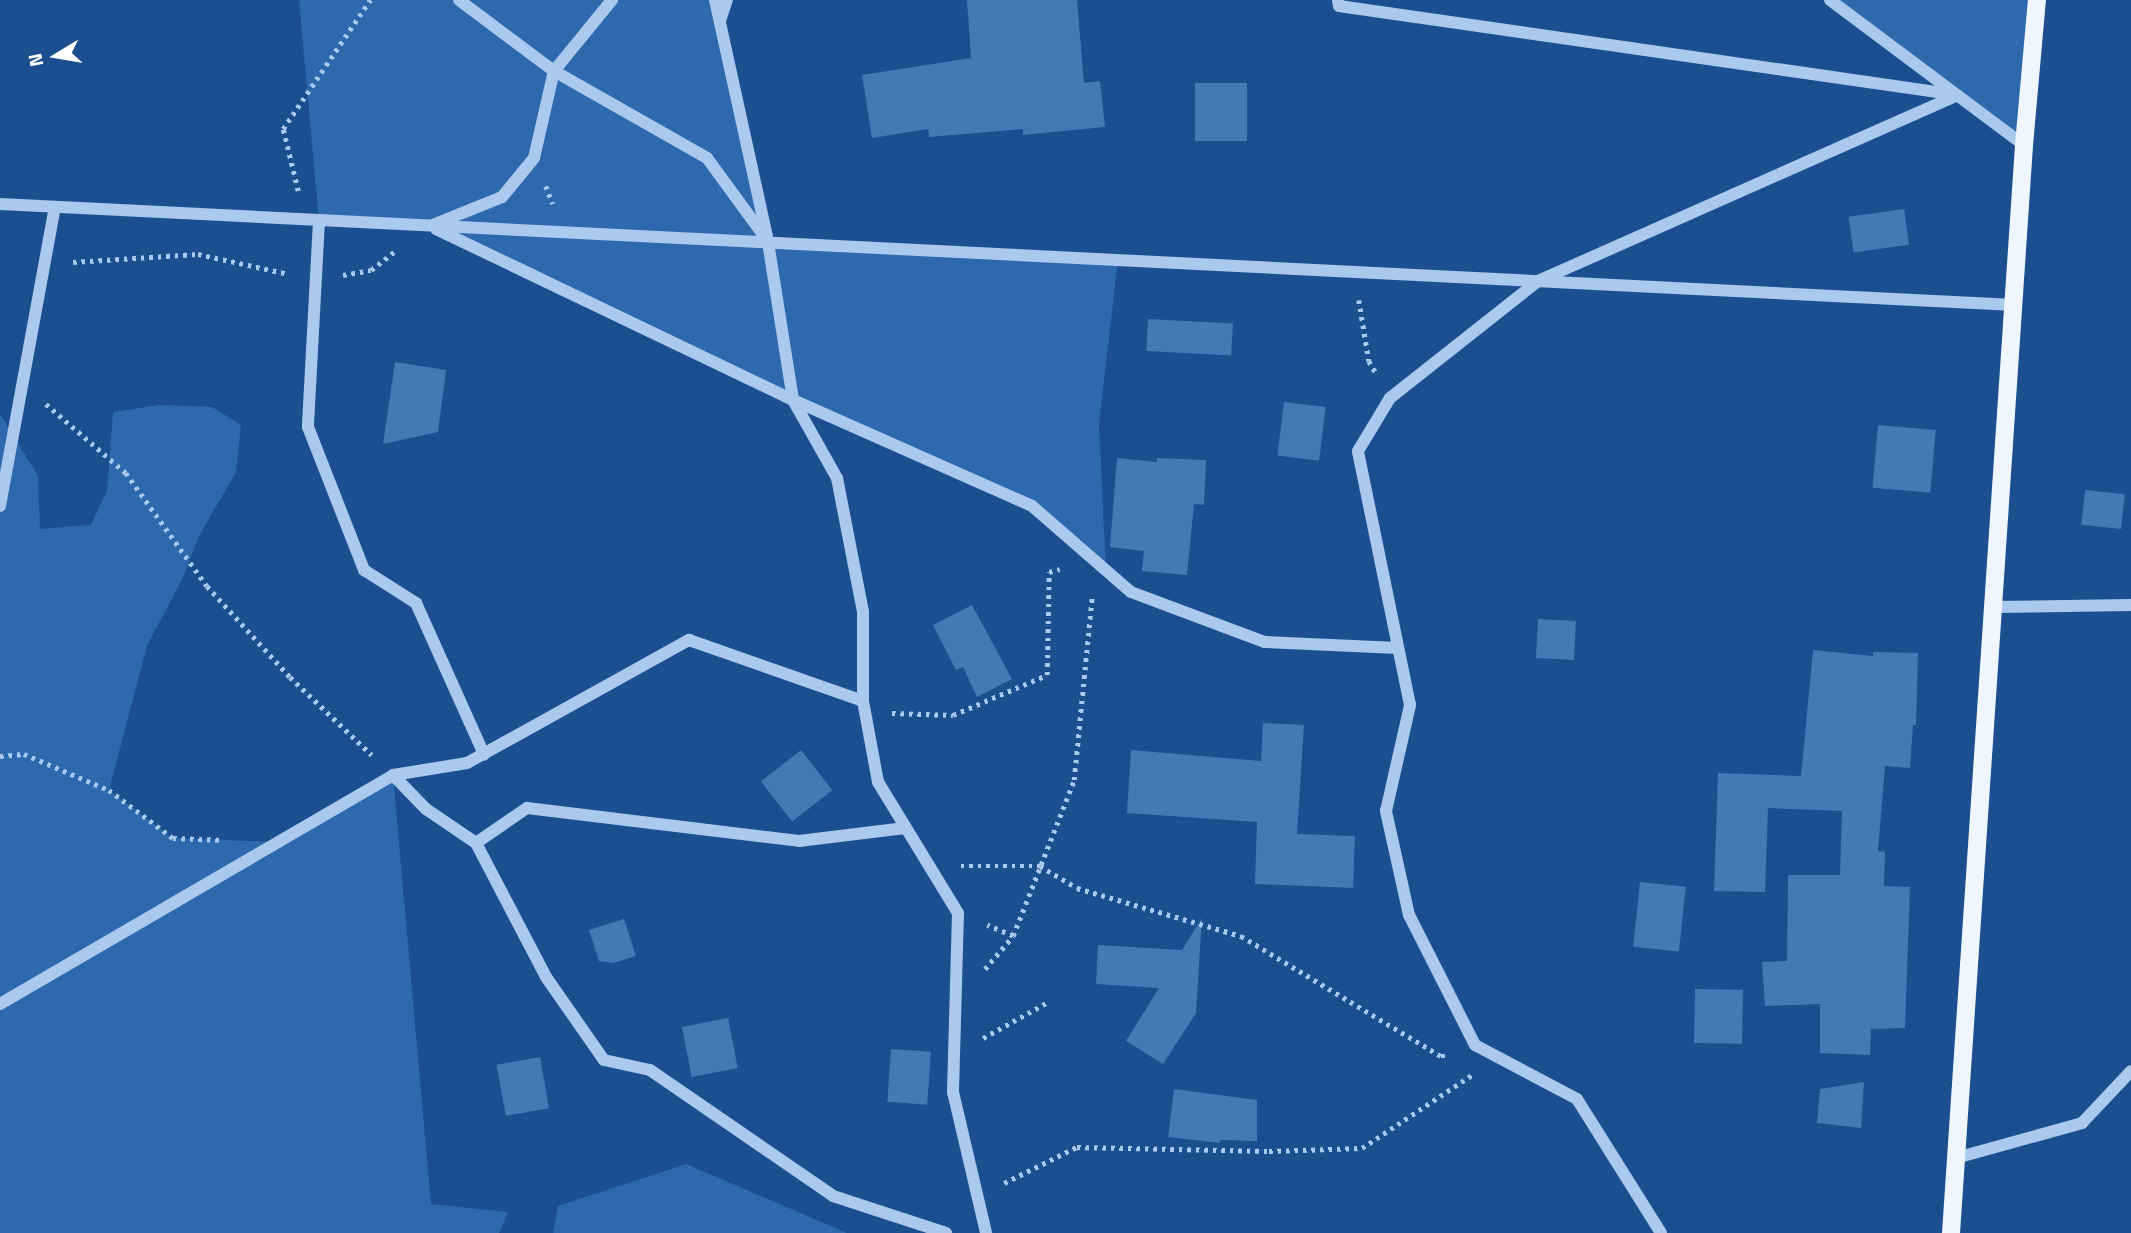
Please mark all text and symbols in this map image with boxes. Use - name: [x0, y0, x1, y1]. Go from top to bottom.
- north arrow: [21, 21, 91, 91]
- text: N: [19, 51, 50, 69]

